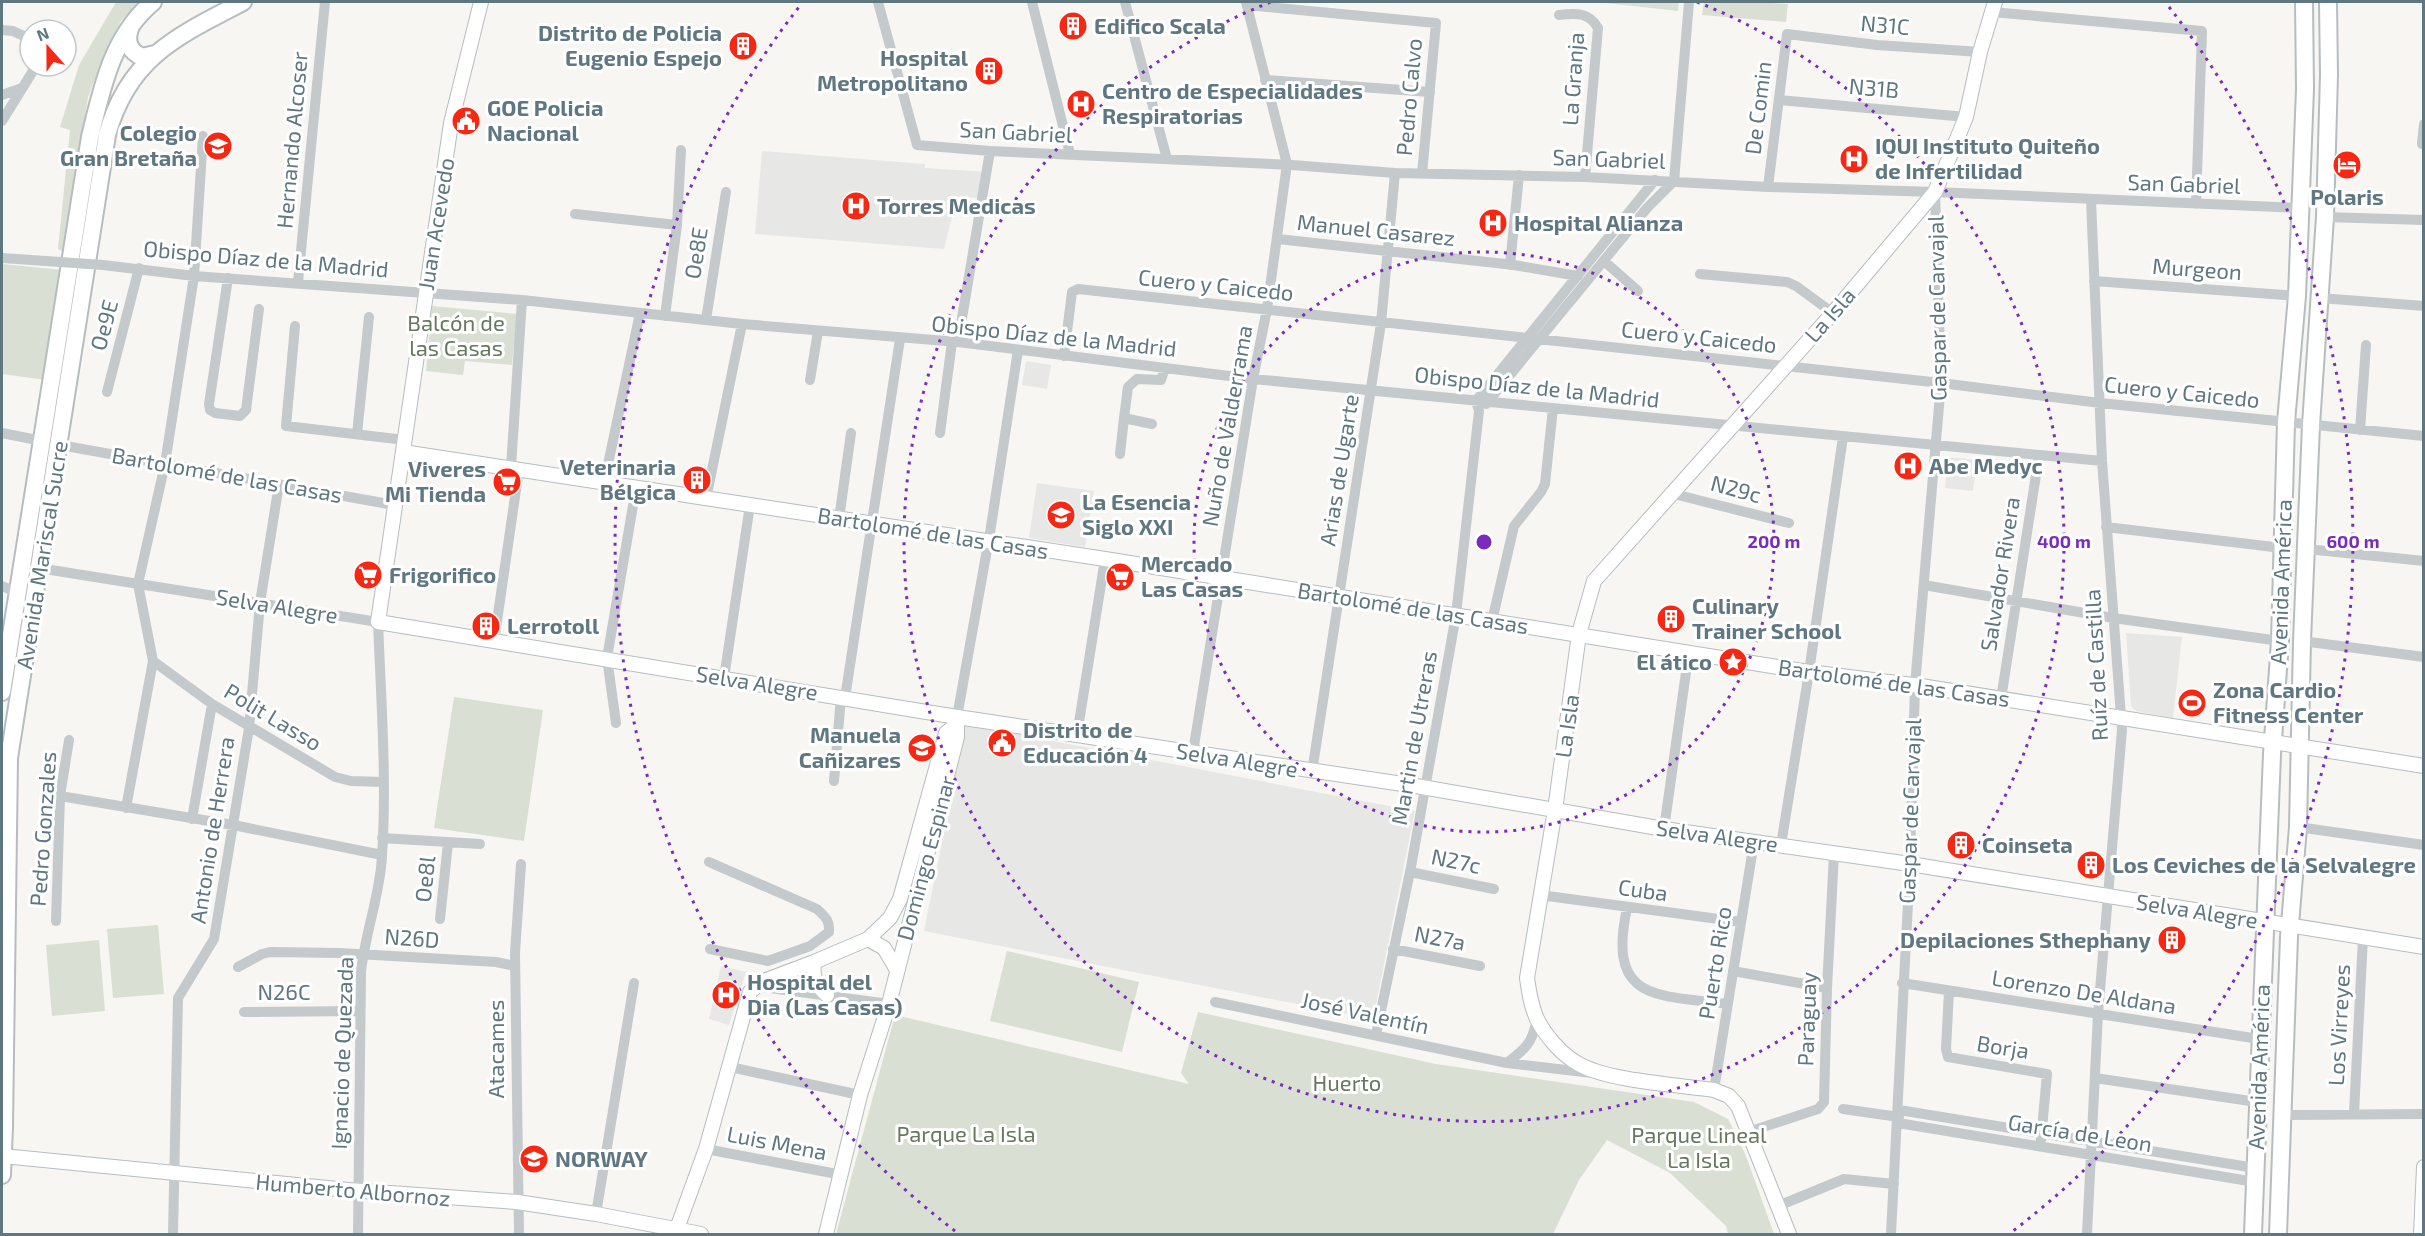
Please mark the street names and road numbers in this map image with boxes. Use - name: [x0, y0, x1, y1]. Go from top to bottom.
- street label: N31C: [1860, 9, 1911, 39]
- street label: La Granja: [1556, 31, 1589, 126]
- street label: Pedro Calvo: [1390, 37, 1426, 157]
- street label: Hernando Alcoser: [270, 50, 312, 229]
- street label: De Comin: [1738, 60, 1776, 156]
- street label: N31B: [1848, 72, 1900, 102]
- street label: San Gabriel: [959, 115, 1074, 147]
- street label: San Gabriel: [1552, 143, 1667, 173]
- street label: Juan Acevedo: [412, 156, 458, 292]
- street label: San Gabriel: [2127, 168, 2242, 198]
- street label: Manuel Casarez: [1296, 208, 1456, 250]
- street label: Gaspar de Carvajal: [1921, 214, 1952, 401]
- street label: Oe8E: [678, 225, 712, 281]
- street label: Obispo Díaz de la Madrid: [142, 234, 390, 282]
- street label: Murgeon: [2151, 252, 2243, 284]
- street label: Cuero y Caicedo: [1137, 263, 1295, 305]
- street label: La Isla: [1798, 282, 1860, 347]
- street label: Oe9E: [84, 297, 122, 353]
- street label: Obispo Díaz de la Madrid: [930, 309, 1178, 361]
- street label: Cuero y Caicedo: [1620, 315, 1778, 357]
- street label: Nuño de Valderrama: [1196, 323, 1257, 528]
- street label: Obispo Díaz de la Madrid: [1413, 360, 1661, 412]
- street label: Cuero y Caicedo: [2103, 370, 2261, 412]
- street label: Arias de Ugarte: [1313, 392, 1363, 548]
- street label: Avenida Mariscal Sucre: [10, 439, 72, 671]
- street label: Bartolomé de las Casas: [110, 441, 344, 507]
- street label: N29c: [1708, 469, 1764, 507]
- street label: Salvador Rivera: [1974, 495, 2024, 653]
- street label: Avenida América: [2264, 499, 2296, 665]
- street label: Bartolomé de las Casas: [816, 501, 1051, 563]
- street label: Bartolomé de las Casas: [1296, 576, 1531, 638]
- street label: Selva Alegre: [214, 583, 340, 627]
- street label: Ruíz de Castilla: [2078, 589, 2112, 742]
- street label: Martin de Utreras: [1385, 649, 1441, 827]
- street label: Bartolomé de las Casas: [1777, 653, 2012, 711]
- street label: Selva Alegre: [694, 660, 820, 704]
- street label: Polit Lasso: [220, 677, 327, 755]
- street label: La Isla: [1549, 692, 1583, 759]
- street label: Gaspar de Carvajal: [1893, 717, 1926, 904]
- street label: Antonio de Herrera: [183, 735, 239, 925]
- street label: Selva Alegre: [1174, 737, 1300, 781]
- street label: Pedro Gonzales: [24, 751, 60, 907]
- street label: Domingo Espinar: [891, 772, 960, 943]
- street label: Selva Alegre: [1654, 814, 1780, 856]
- street label: N27c: [1429, 842, 1483, 878]
- street label: Oe8l: [409, 854, 439, 903]
- street label: Cuba: [1617, 873, 1670, 905]
- street label: Selva Alegre: [2134, 888, 2260, 932]
- street label: Puerto Rico: [1692, 904, 1736, 1021]
- street label: N27a: [1413, 919, 1468, 955]
- street label: N26D: [384, 922, 440, 952]
- street label: Ignacio de Quezada: [325, 956, 358, 1150]
- street label: Los Virreyes: [2322, 963, 2354, 1086]
- street label: Lorenzo De Aldana: [1990, 964, 2178, 1018]
- street label: Paraguay: [1791, 971, 1821, 1067]
- street label: N26C: [258, 978, 311, 1004]
- street label: Avenida América: [2242, 984, 2274, 1150]
- street label: José Valentín: [1299, 986, 1431, 1038]
- street label: Atacames: [482, 999, 508, 1099]
- street label: Borja: [1975, 1029, 2031, 1064]
- street label: García de Leon: [2006, 1108, 2154, 1156]
- street label: Luis Mena: [725, 1120, 829, 1164]
- street label: Humberto Albornoz: [255, 1168, 452, 1210]

